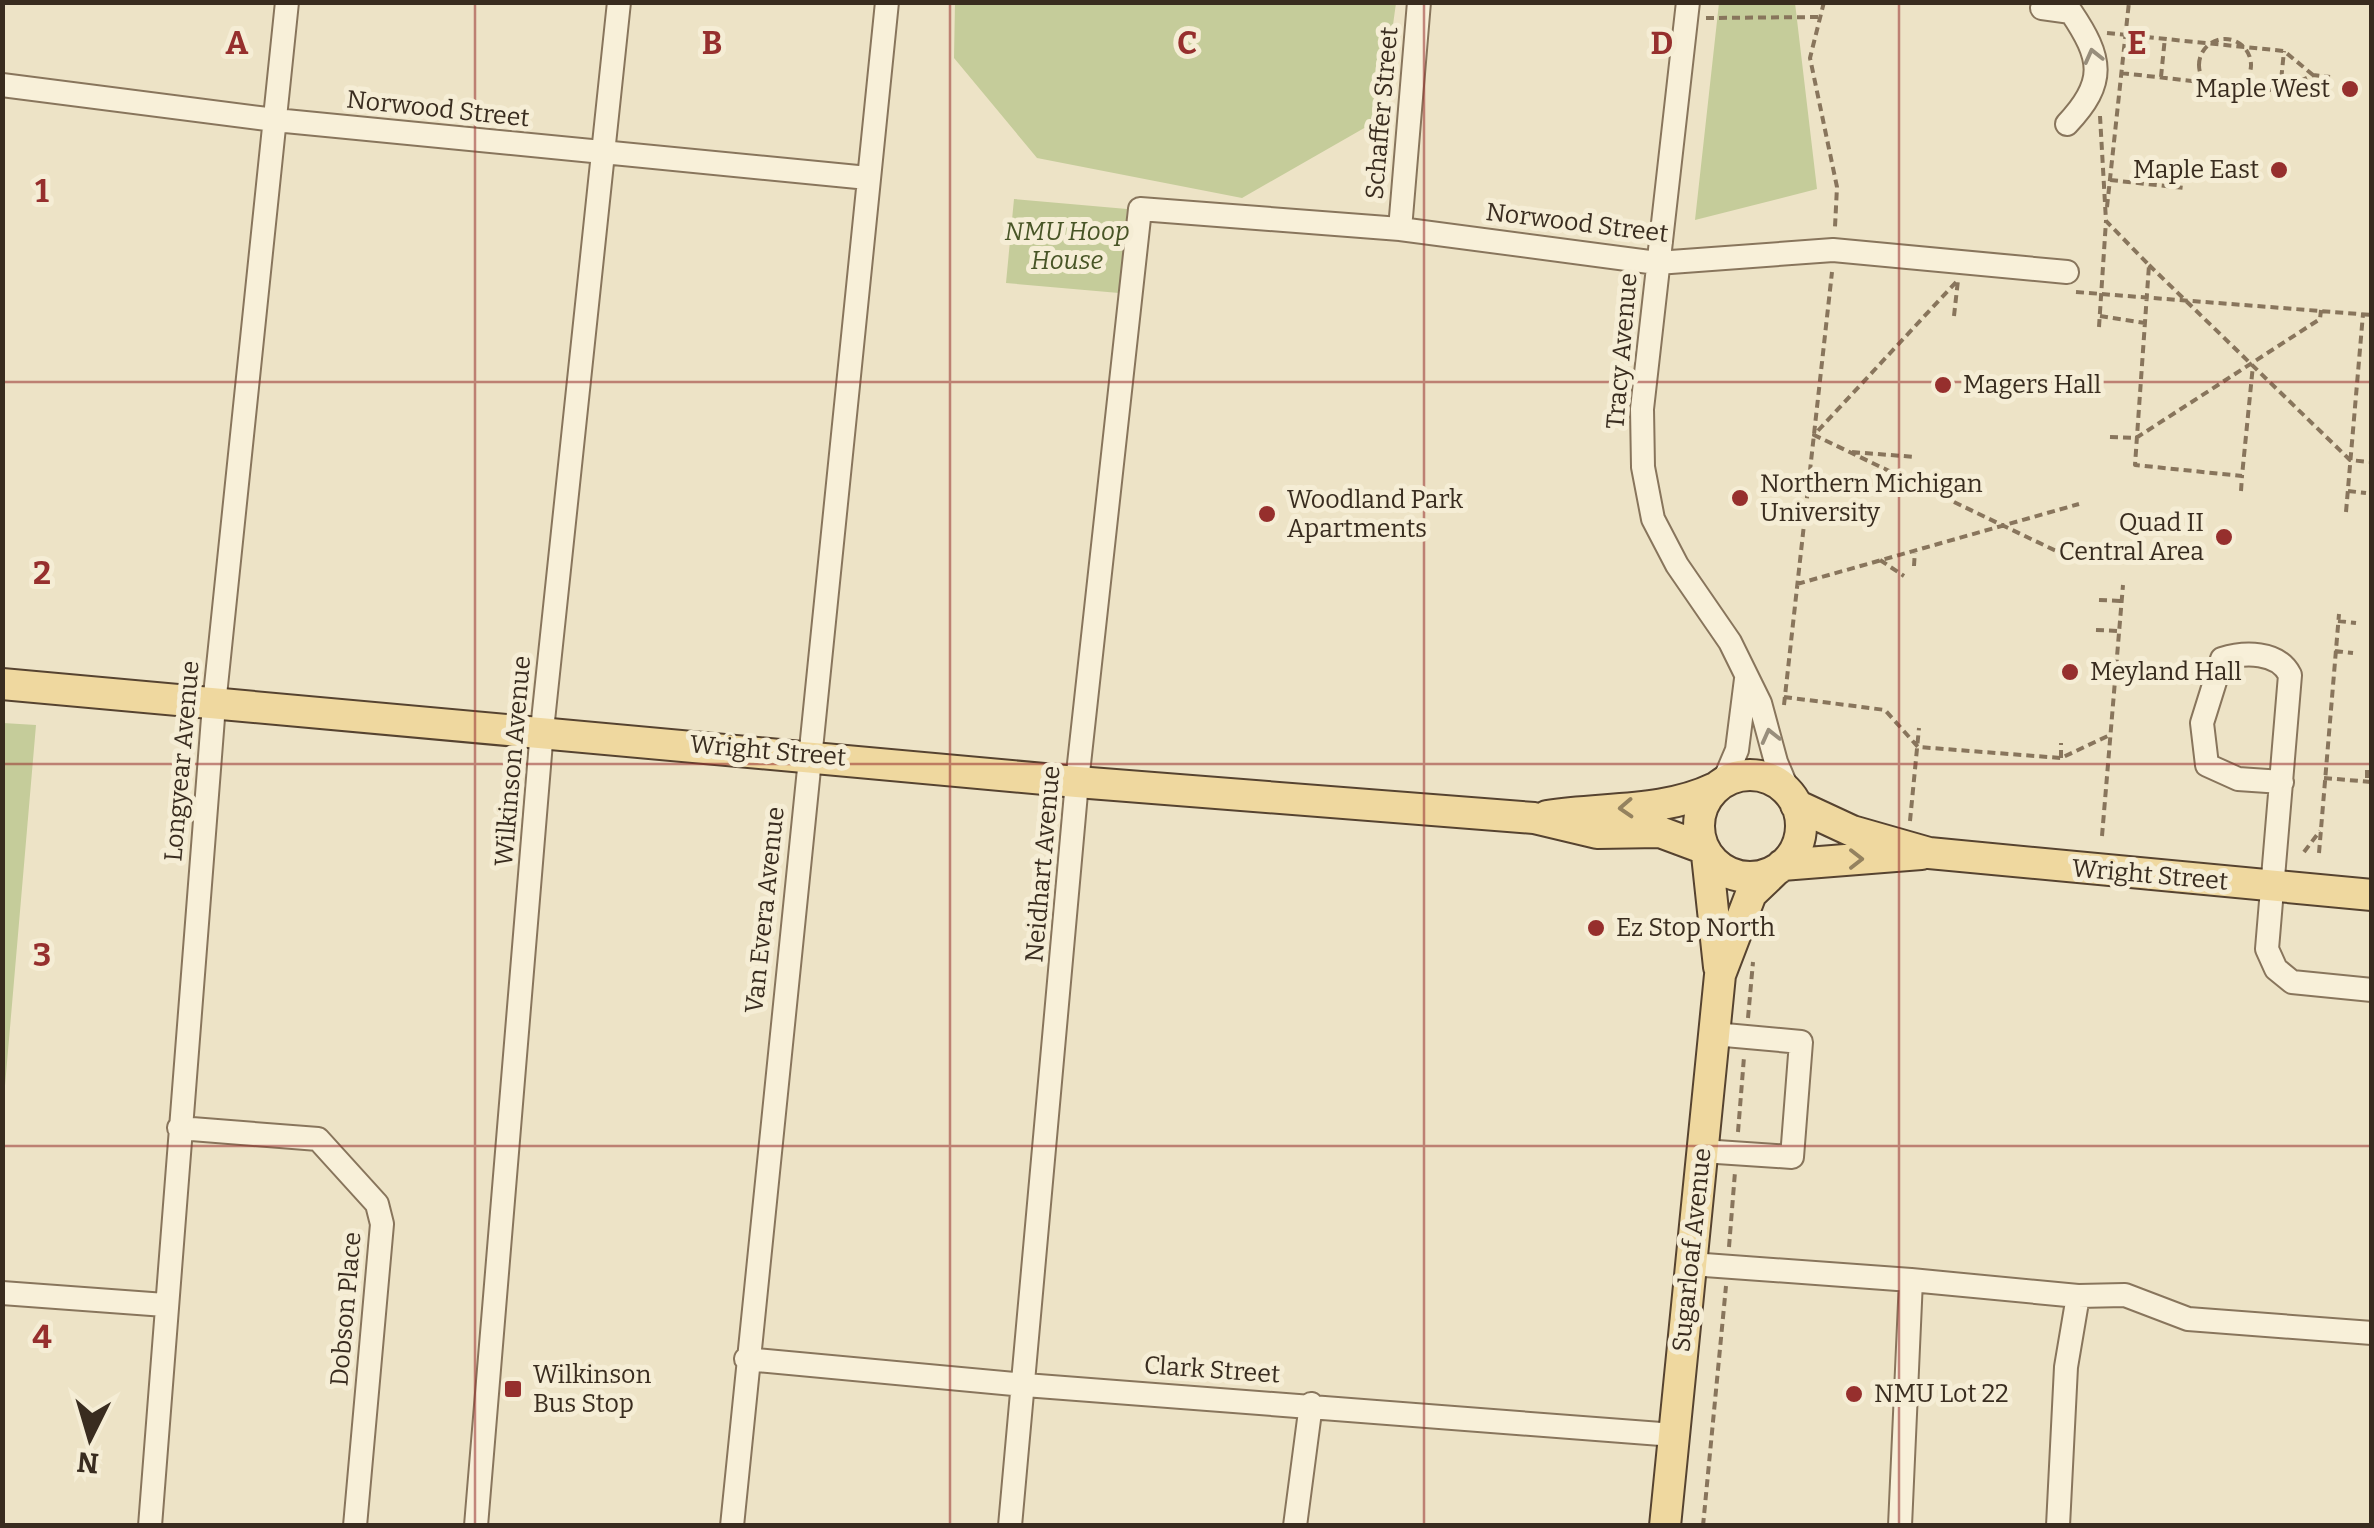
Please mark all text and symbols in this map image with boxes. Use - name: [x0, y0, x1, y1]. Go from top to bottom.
- text: A: [226, 24, 249, 62]
- text: B: [702, 24, 722, 62]
- text: C: [1177, 24, 1197, 62]
- text: D: [1651, 24, 1673, 62]
- text: E: [2127, 24, 2147, 62]
- street label: Schaffer Street: [1360, 25, 1404, 201]
- one-way arrow: [2084, 48, 2105, 65]
- place label: Maple West: [2195, 74, 2330, 104]
- marker: Maple West: [2339, 78, 2361, 100]
- street label: Norwood Street: [345, 84, 531, 134]
- place label: Maple East: [2133, 155, 2259, 185]
- marker: Maple East: [2268, 159, 2290, 181]
- text: 1: [35, 172, 49, 210]
- street label: Norwood Street: [1484, 197, 1670, 249]
- park label: NMU Hoop House: [1004, 217, 1130, 276]
- street label: Tracy Avenue: [1600, 272, 1644, 430]
- place label: Magers Hall: [1963, 370, 2101, 400]
- marker: Magers Hall: [1932, 374, 1954, 396]
- place label: Northern Michigan University: [1760, 469, 1983, 528]
- place label: Woodland Park Apartments: [1287, 485, 1464, 544]
- marker: Northern Michigan University: [1729, 487, 1751, 509]
- marker: Woodland Park Apartments: [1256, 503, 1278, 525]
- place label: Quad II Central Area: [2059, 508, 2204, 567]
- marker: Quad II Central Area: [2213, 526, 2235, 548]
- text: 2: [33, 554, 51, 592]
- street label: Wilkinson Avenue: [489, 654, 537, 868]
- place label: Meyland Hall: [2090, 657, 2242, 687]
- street label: Longyear Avenue: [158, 659, 206, 863]
- marker: Meyland Hall: [2059, 661, 2081, 683]
- one-way arrow: [1760, 728, 1781, 745]
- street label: Wright Street: [689, 729, 847, 773]
- street label: Neidhart Avenue: [1019, 764, 1067, 964]
- one-way arrow: [1617, 797, 1633, 818]
- street label: Van Evera Avenue: [739, 805, 791, 1015]
- one-way arrow: [1848, 848, 1864, 870]
- street label: Wright Street: [2071, 853, 2229, 897]
- place label: Ez Stop North: [1616, 913, 1775, 943]
- marker: Ez Stop North: [1585, 917, 1607, 939]
- text: 3: [33, 936, 51, 974]
- street label: Sugarloaf Avenue: [1666, 1147, 1718, 1353]
- street label: Dobson Place: [324, 1231, 368, 1387]
- text: 4: [32, 1318, 52, 1356]
- street label: Clark Street: [1143, 1350, 1281, 1390]
- place label: Wilkinson Bus Stop: [533, 1360, 651, 1419]
- marker: Wilkinson Bus Stop: [502, 1378, 524, 1400]
- place label: NMU Lot 22: [1874, 1379, 2009, 1409]
- marker: NMU Lot 22: [1843, 1383, 1865, 1405]
- north arrow: [40, 1388, 140, 1488]
- text: N: [76, 1445, 100, 1480]

